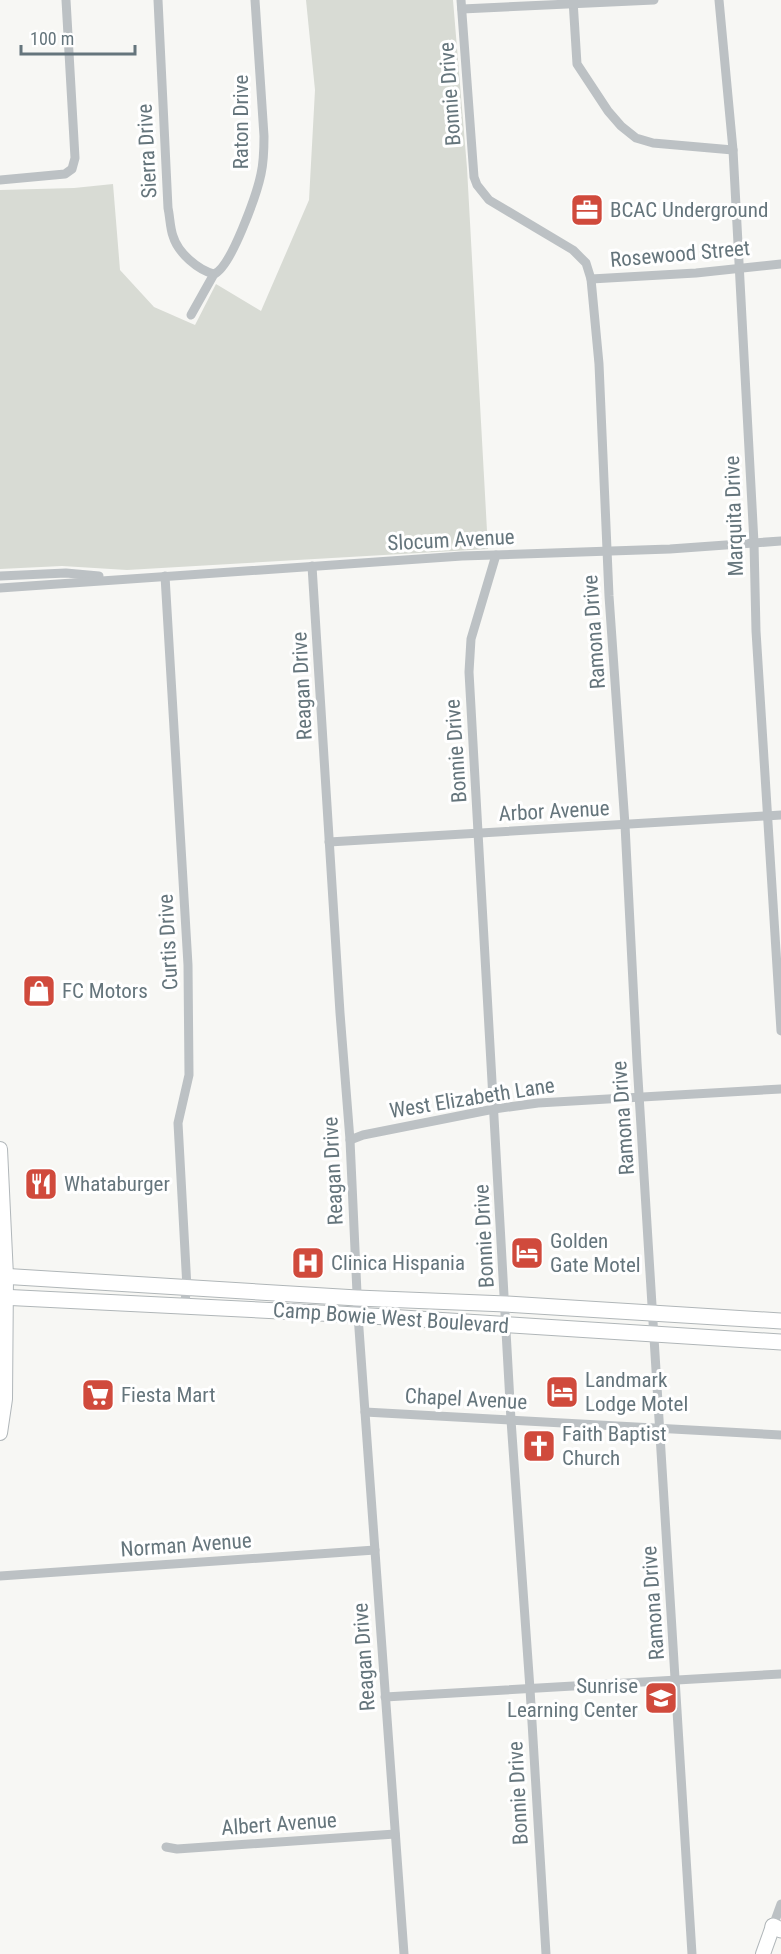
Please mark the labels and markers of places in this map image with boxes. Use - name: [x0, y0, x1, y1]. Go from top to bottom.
- office icon: BCAC Underground: [569, 192, 605, 228]
- place label: BCAC Underground: [610, 198, 768, 222]
- shop icon: FC Motors: [21, 973, 57, 1009]
- place label: FC Motors: [62, 979, 148, 1003]
- restaurant icon: Whataburger: [23, 1166, 59, 1202]
- place label: Whataburger: [64, 1172, 170, 1196]
- place label: Golden Gate Motel: [550, 1229, 641, 1277]
- hotel icon: Golden Gate Motel: [509, 1235, 545, 1271]
- hospital icon: Clinica Hispania: [290, 1245, 326, 1281]
- place label: Clinica Hispania: [331, 1251, 465, 1275]
- place label: Landmark Lodge Motel: [585, 1368, 688, 1416]
- hotel icon: Landmark Lodge Motel: [544, 1374, 580, 1410]
- supermarket icon: Fiesta Mart: [80, 1377, 116, 1413]
- place label: Fiesta Mart: [121, 1383, 215, 1407]
- place label: Faith Baptist Church: [562, 1422, 667, 1470]
- church icon: Faith Baptist Church: [521, 1428, 557, 1464]
- place label: Sunrise Learning Center: [507, 1674, 638, 1722]
- school or university icon: Sunrise Learning Center: [643, 1680, 679, 1716]

